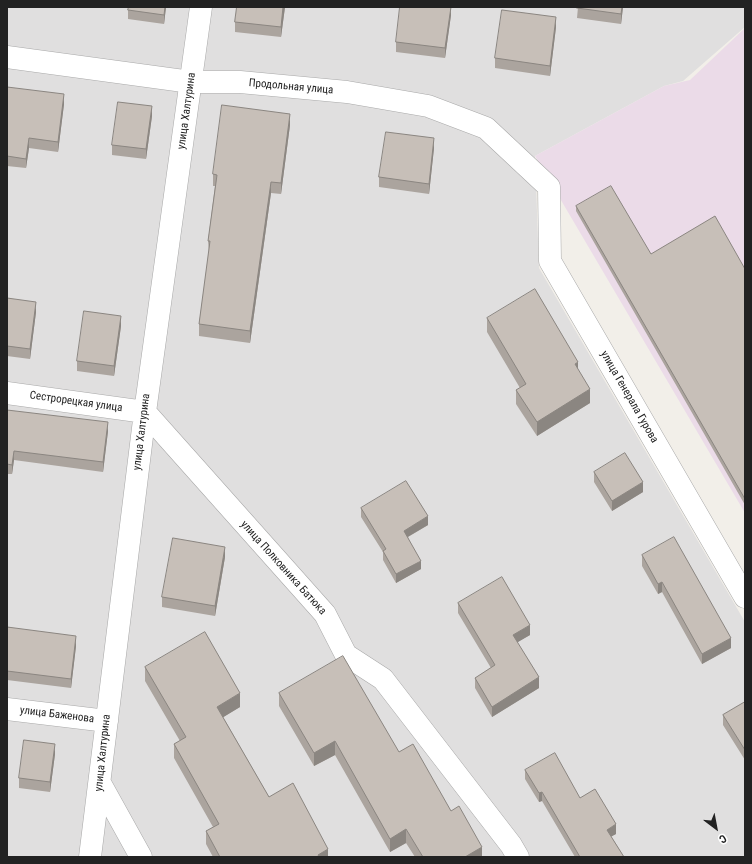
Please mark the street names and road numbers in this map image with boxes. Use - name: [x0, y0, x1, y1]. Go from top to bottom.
- street label: улица Халтурина: [175, 72, 199, 150]
- street label: Продольная улица: [248, 77, 334, 97]
- street label: улица Генерала Гурова: [597, 348, 661, 446]
- street label: Сестрорецкая улица: [29, 389, 123, 415]
- street label: улица Халтурина: [131, 393, 153, 471]
- street label: улица Полковника Батюка: [237, 518, 329, 618]
- street label: улица Баженова: [19, 704, 95, 726]
- street label: улица Халтурина: [92, 714, 114, 792]

